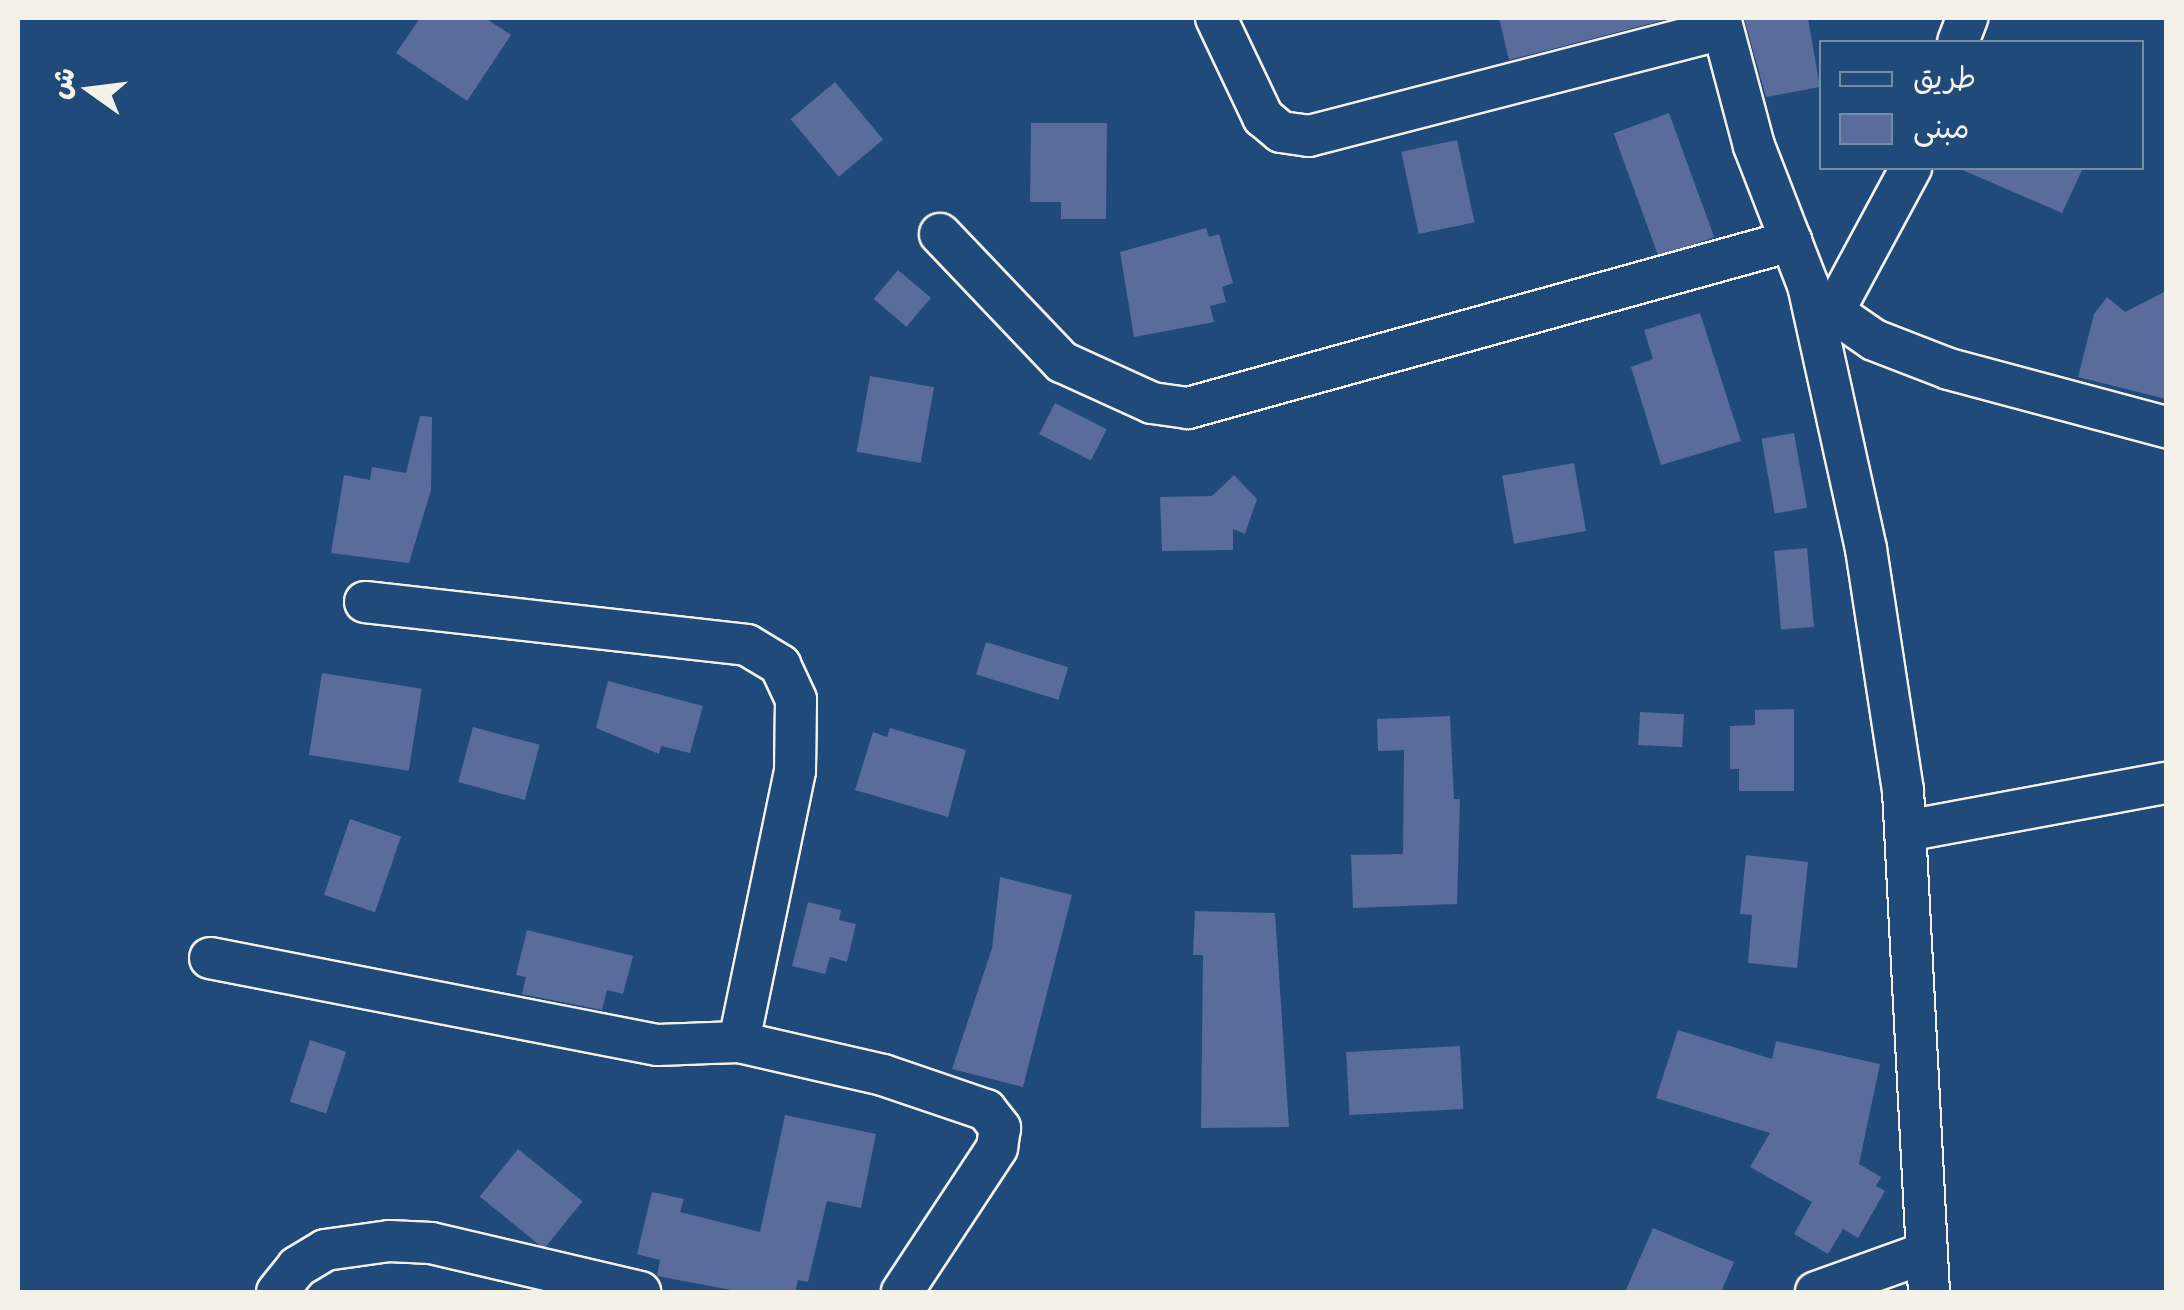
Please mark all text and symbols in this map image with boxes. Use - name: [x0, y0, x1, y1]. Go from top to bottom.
- north arrow: [40, 40, 140, 140]
- legend: [1819, 40, 2144, 170]
- text: طريق: [1913, 53, 1976, 98]
- text: ش: [36, 62, 85, 103]
- text: مبنى: [1913, 103, 1969, 148]

